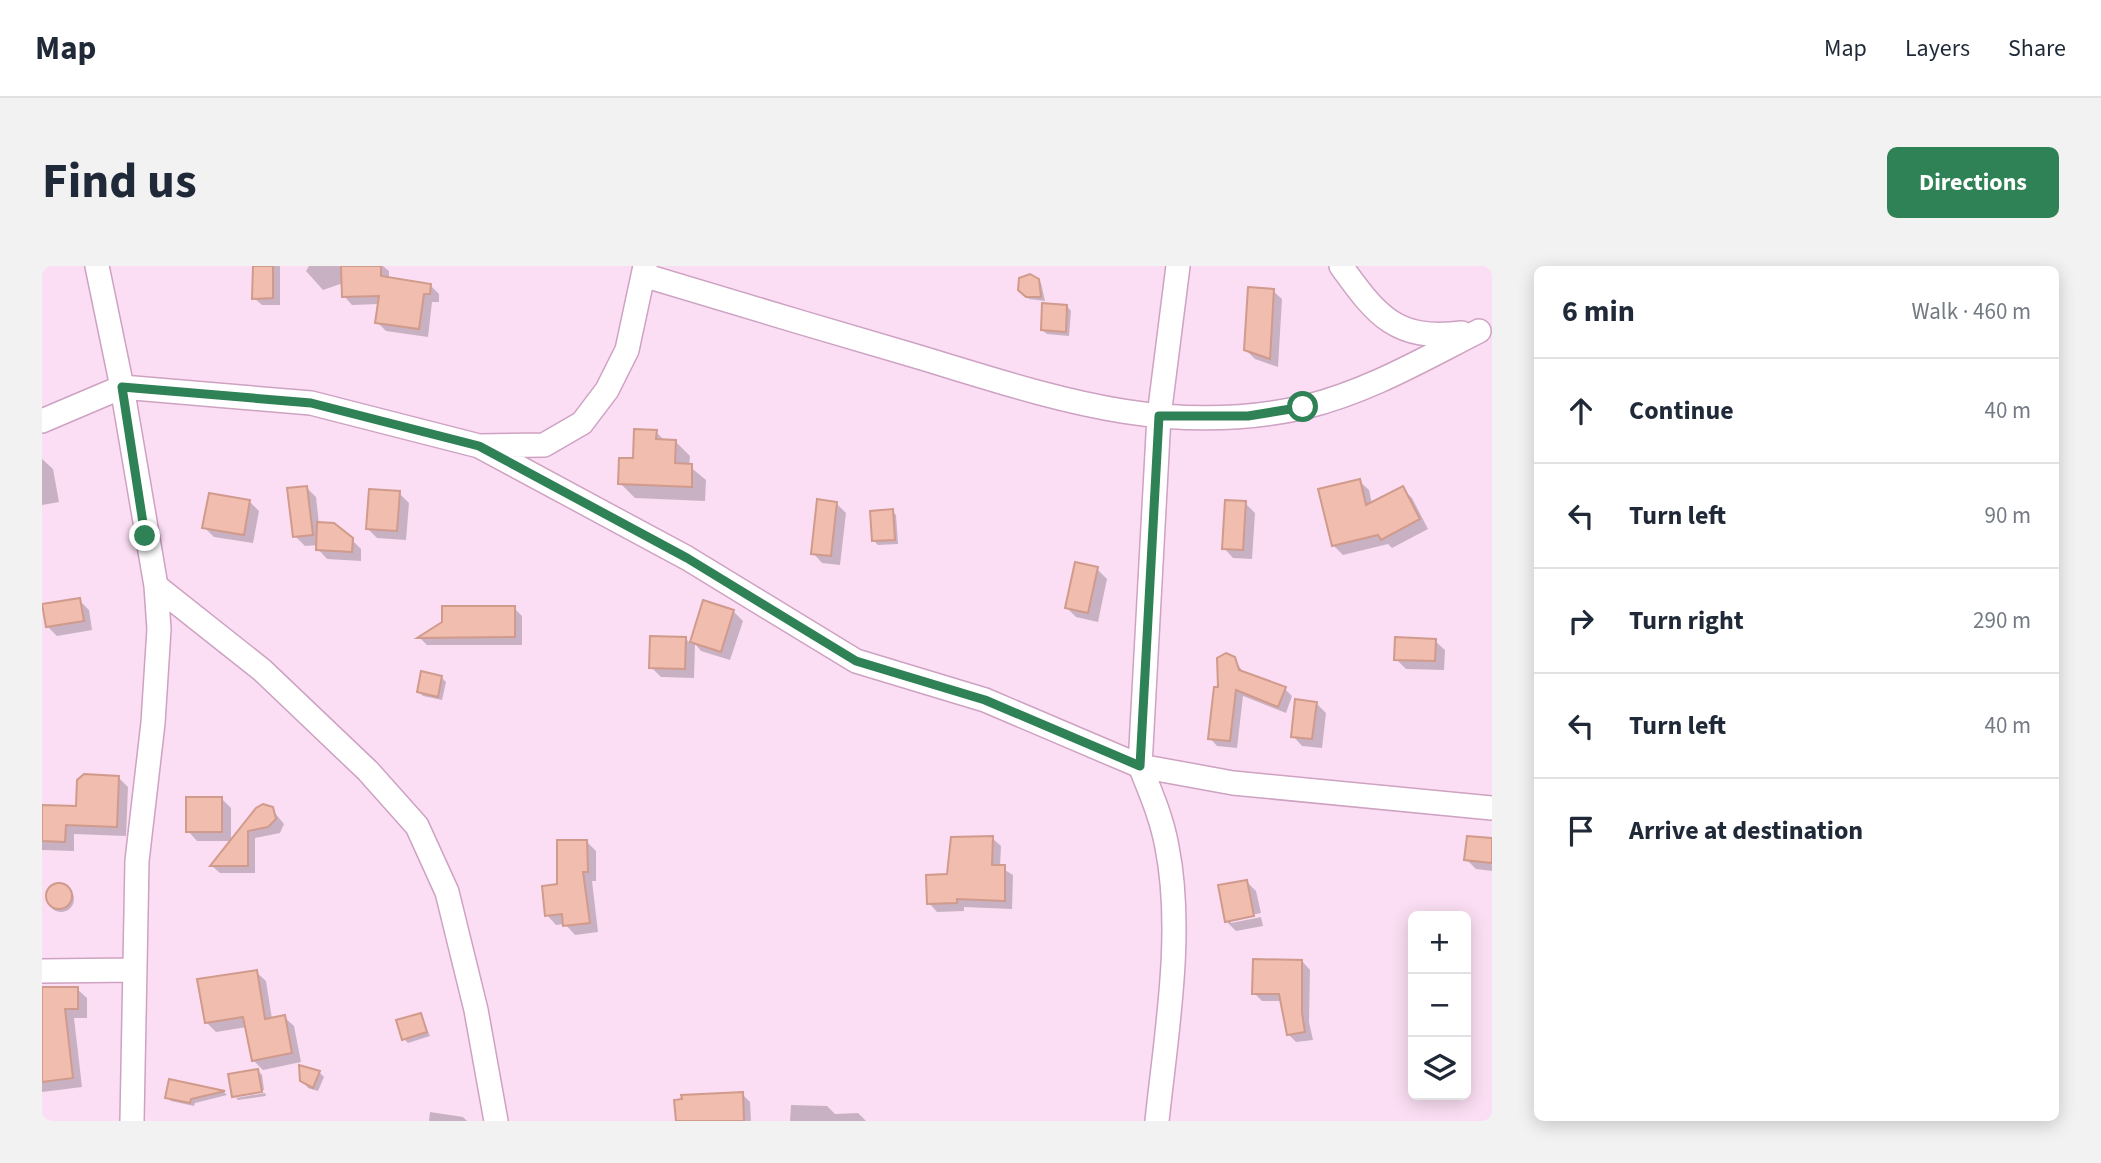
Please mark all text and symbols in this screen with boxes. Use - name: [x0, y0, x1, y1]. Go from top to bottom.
- text: Map: [35, 25, 96, 72]
- text: Map: [1824, 31, 1867, 66]
- text: Layers: [1905, 31, 1970, 66]
- text: Share: [2008, 31, 2066, 66]
- text: Find us: [42, 147, 197, 217]
- button: Directions: [1887, 147, 2059, 218]
- text: 6 min: [1562, 290, 1635, 333]
- text: Walk · 460 m: [1912, 295, 2031, 328]
- route start: [1287, 391, 1318, 422]
- icon: ahead: [1562, 392, 1600, 430]
- text: Continue: [1629, 392, 1734, 429]
- text: 40 m: [1984, 394, 2031, 427]
- icon: left: [1562, 497, 1600, 535]
- text: Turn left: [1629, 497, 1726, 534]
- text: 90 m: [1984, 499, 2031, 532]
- route end: [129, 520, 160, 551]
- icon: right: [1562, 602, 1600, 640]
- text: Turn right: [1629, 602, 1744, 639]
- text: 290 m: [1973, 604, 2031, 637]
- icon: left: [1562, 707, 1600, 745]
- text: Turn left: [1629, 707, 1726, 744]
- text: 40 m: [1984, 709, 2031, 742]
- icon: arrive: [1562, 812, 1600, 850]
- text: Arrive at destination: [1629, 812, 1863, 849]
- map controls: [1408, 911, 1471, 1100]
- button: +: [1408, 911, 1471, 974]
- button: −: [1408, 974, 1471, 1037]
- button: layers: [1408, 1037, 1471, 1100]

